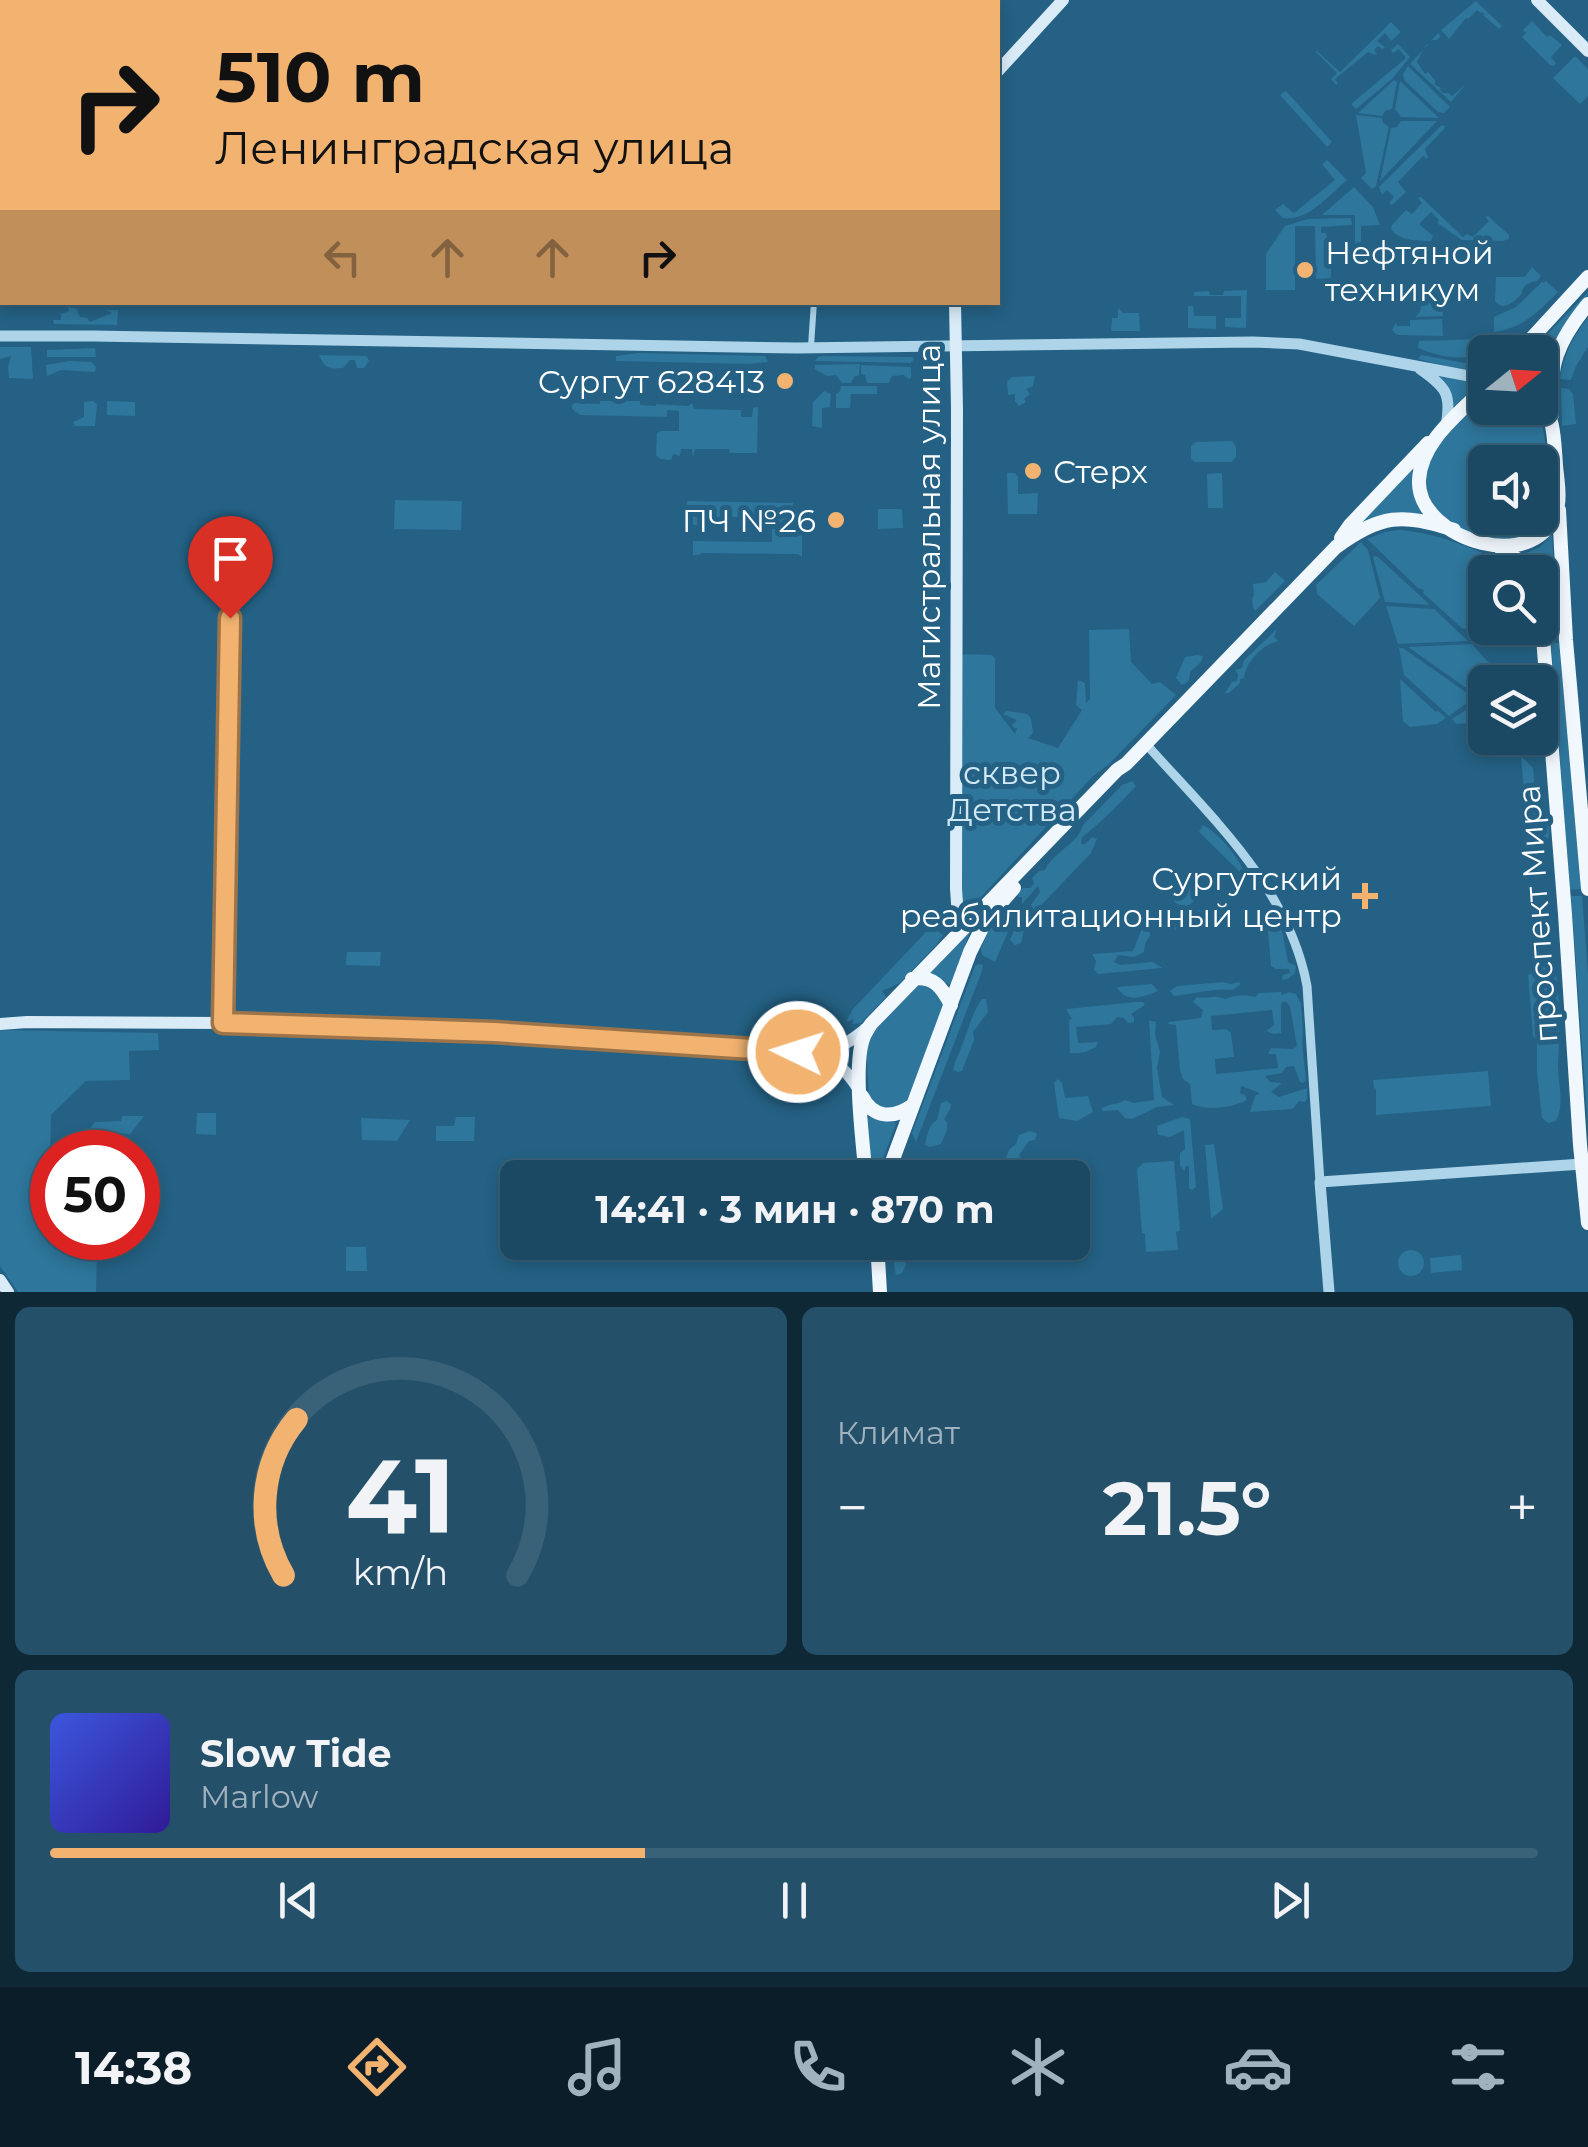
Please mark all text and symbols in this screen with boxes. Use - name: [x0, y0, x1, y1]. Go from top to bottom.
- text: 510 m: [215, 34, 425, 120]
- icon: right: [50, 40, 180, 170]
- text: Ленинградская улица: [215, 120, 734, 175]
- icon: left: [315, 230, 370, 285]
- icon: ahead: [420, 230, 475, 285]
- icon: ahead: [525, 230, 580, 285]
- icon: right: [630, 230, 685, 285]
- place label: Нефтяной техникум: [1325, 233, 1494, 309]
- marker: Нефтяной техникум: [1294, 259, 1316, 281]
- north arrow: [1468, 335, 1558, 425]
- map controls: [1468, 335, 1558, 755]
- street label: Магистральная улица: [909, 344, 948, 710]
- place label: Сургут 628413: [538, 362, 765, 401]
- marker: Сургут 628413: [774, 370, 796, 392]
- button: sound: [1468, 445, 1558, 535]
- place label: Стерх: [1053, 452, 1148, 491]
- marker: Стерх: [1022, 460, 1044, 482]
- place label: ПЧ №26: [682, 501, 816, 540]
- marker: ПЧ №26: [825, 509, 847, 531]
- pin: [188, 516, 273, 619]
- icon: arrive: [203, 531, 258, 586]
- button: search: [1468, 555, 1558, 645]
- button: layers: [1468, 665, 1558, 755]
- park label: сквер Детства: [947, 753, 1077, 829]
- street label: проспект Мира: [1509, 784, 1565, 1044]
- place label: Сургутский реабилитационный центр: [900, 859, 1342, 935]
- marker: Сургутский реабилитационный центр: [1352, 883, 1378, 909]
- position arrow: [746, 1000, 850, 1104]
- speed limit sign: 50: [30, 1130, 160, 1260]
- text: 14:41 · 3 мин · 870 m: [595, 1186, 995, 1233]
- text: Климат: [837, 1413, 960, 1452]
- text: 41: [346, 1432, 456, 1559]
- text: 21.5°: [1103, 1462, 1272, 1554]
- text: −: [837, 1474, 868, 1541]
- text: +: [1506, 1474, 1538, 1541]
- text: km/h: [353, 1550, 448, 1594]
- text: Slow Tide: [200, 1730, 392, 1777]
- text: Marlow: [200, 1777, 318, 1816]
- icon: previous: [271, 1873, 326, 1928]
- icon: pause: [767, 1873, 822, 1928]
- icon: next: [1263, 1873, 1318, 1928]
- icon: directions: [342, 2032, 412, 2102]
- icon: music: [562, 2032, 632, 2102]
- icon: phone: [783, 2032, 853, 2102]
- icon: climate: [1003, 2032, 1073, 2102]
- icon: car: [1223, 2032, 1293, 2102]
- icon: filters: [1443, 2032, 1513, 2102]
- text: 14:38: [75, 2040, 192, 2095]

